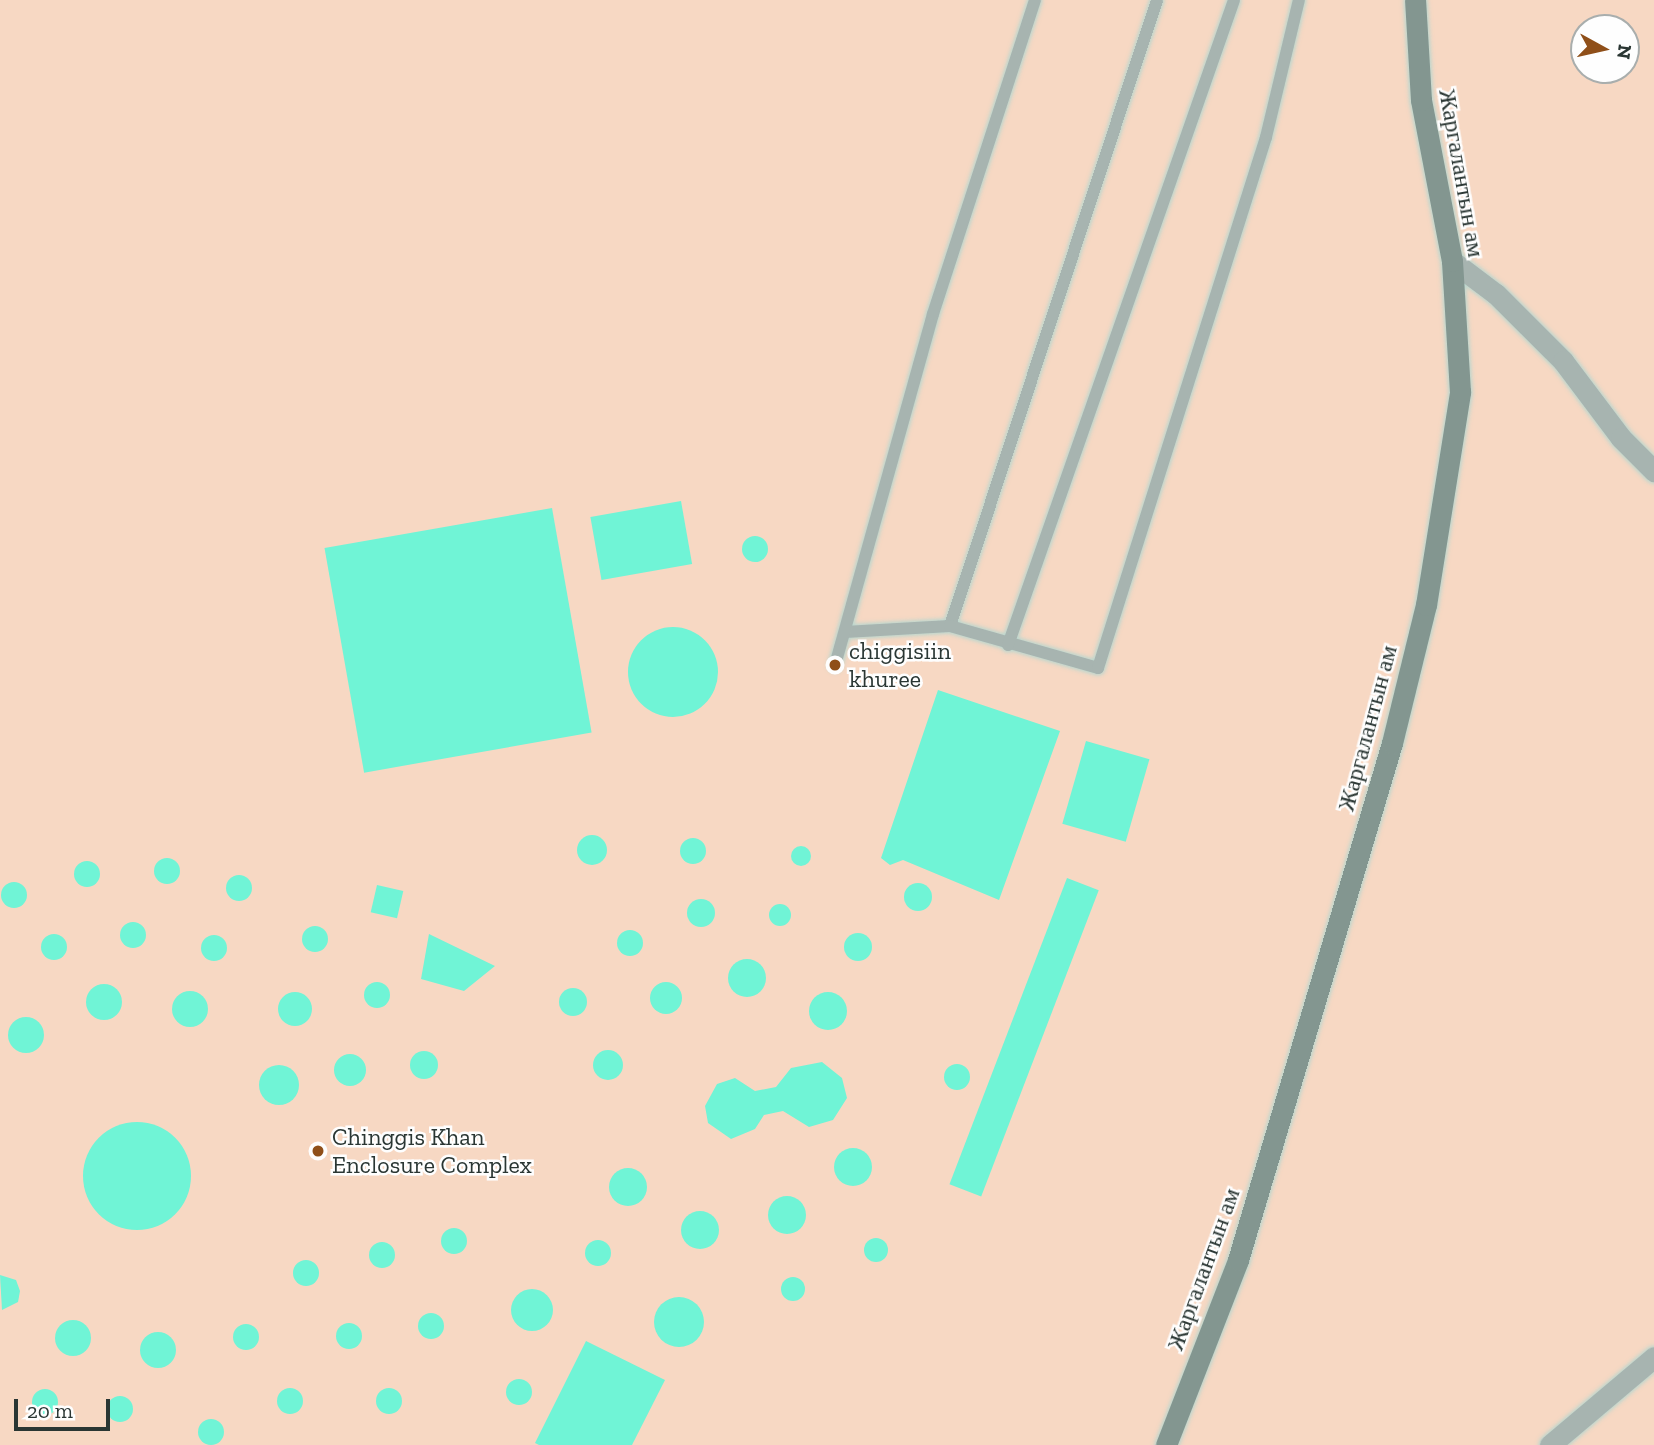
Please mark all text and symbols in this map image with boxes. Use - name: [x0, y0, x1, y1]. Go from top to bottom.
- north arrow: [1570, 14, 1640, 84]
- text: N: [1612, 43, 1637, 60]
- street label: Жаргалантын ам: [1433, 87, 1491, 259]
- place label: chiggisiin khuree: [849, 637, 951, 693]
- street label: Жаргалантын ам: [1331, 642, 1403, 814]
- marker: chiggisiin khuree: [827, 657, 843, 673]
- place label: Chinggis Khan Enclosure Complex: [332, 1123, 532, 1179]
- marker: Chinggis Khan Enclosure Complex: [310, 1143, 326, 1159]
- street label: Жаргалантын ам: [1160, 1184, 1246, 1354]
- scale bar: [18, 1386, 114, 1430]
- text: 20 m: [27, 1398, 73, 1423]

